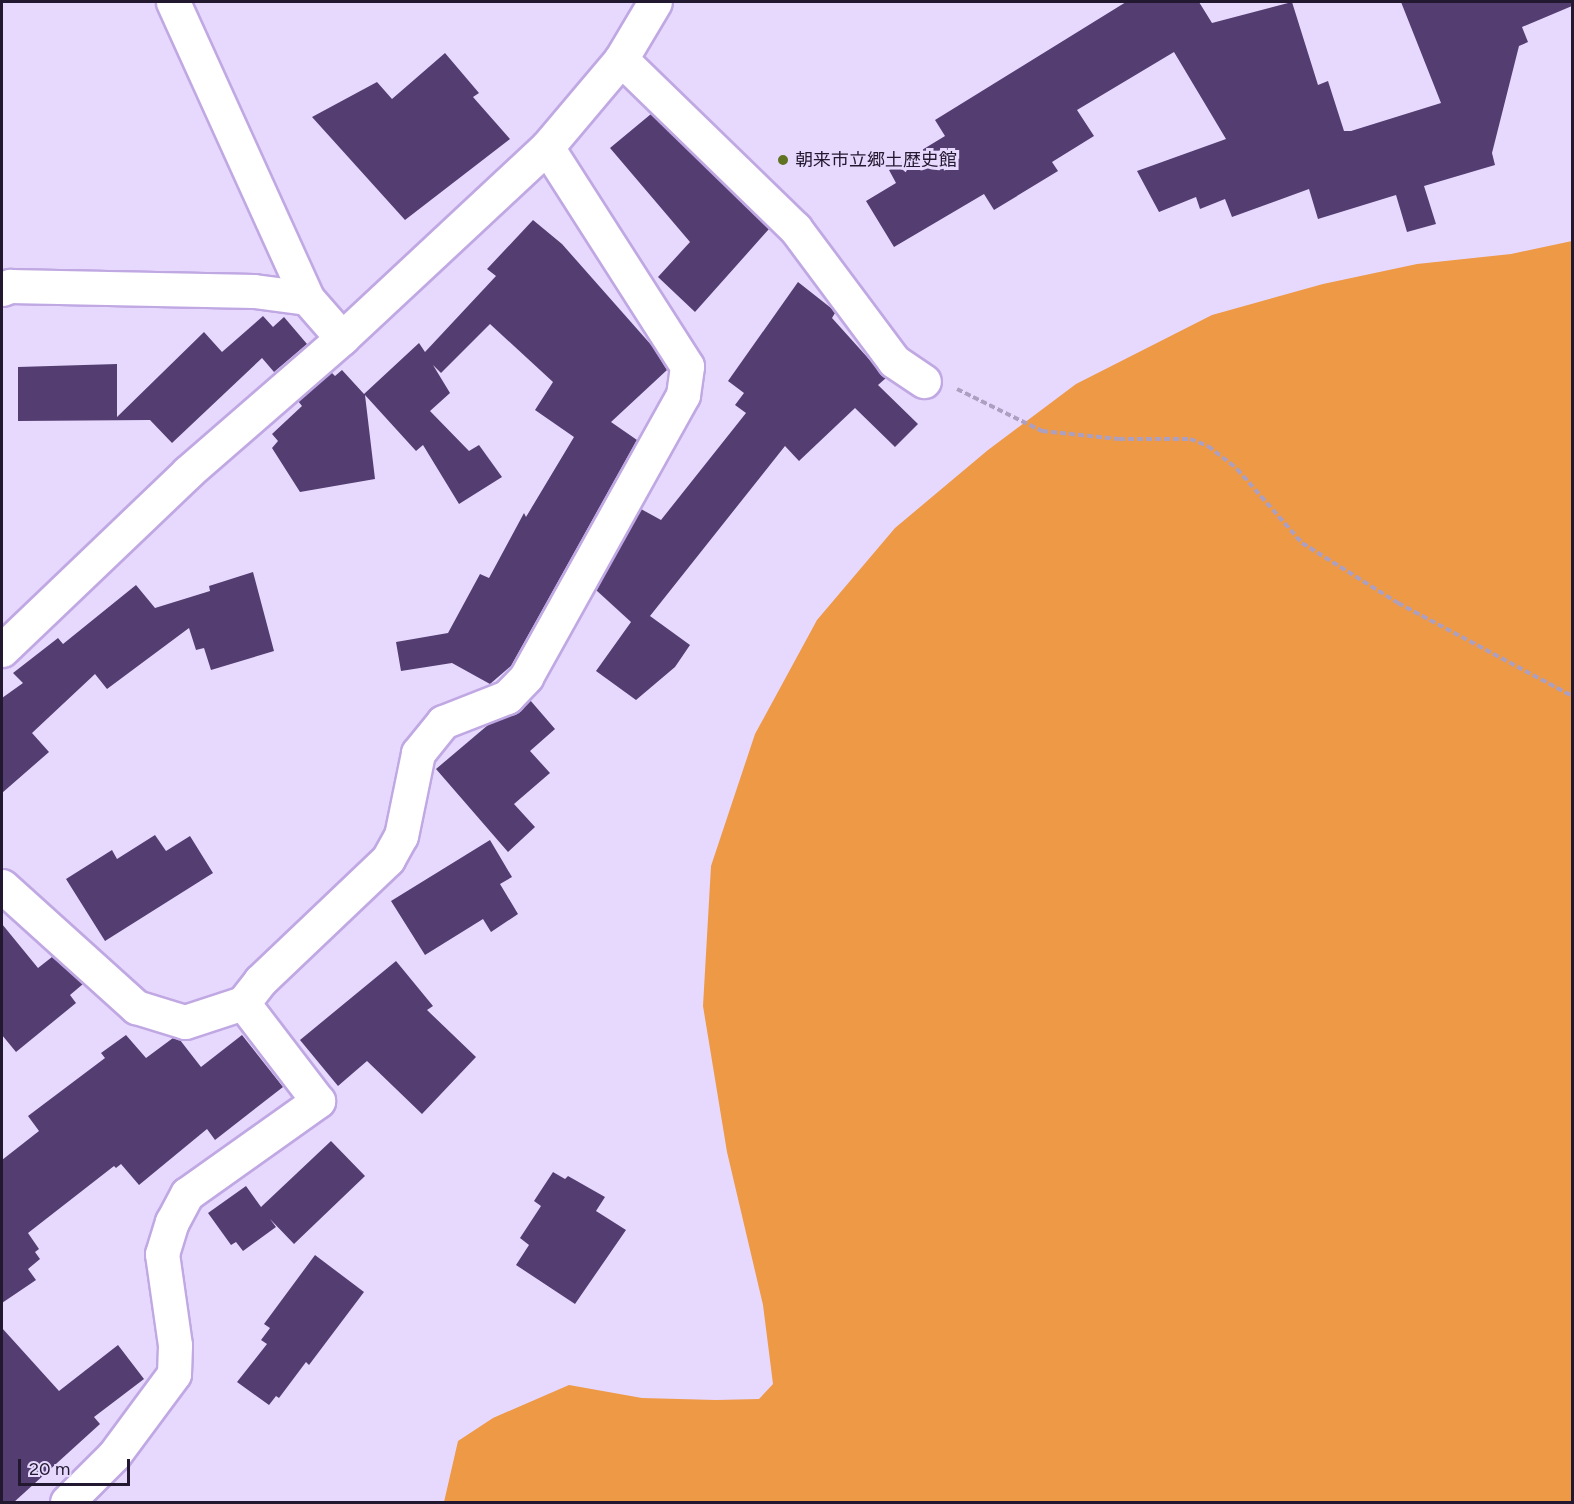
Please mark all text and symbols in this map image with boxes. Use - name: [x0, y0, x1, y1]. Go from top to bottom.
- place label: 朝来市立郷土歴史館: [795, 149, 957, 171]
- marker: 朝来市立郷土歴史館: [776, 153, 790, 167]
- scale bar: [21, 1447, 134, 1485]
- text: 20 m: [29, 1458, 70, 1480]

